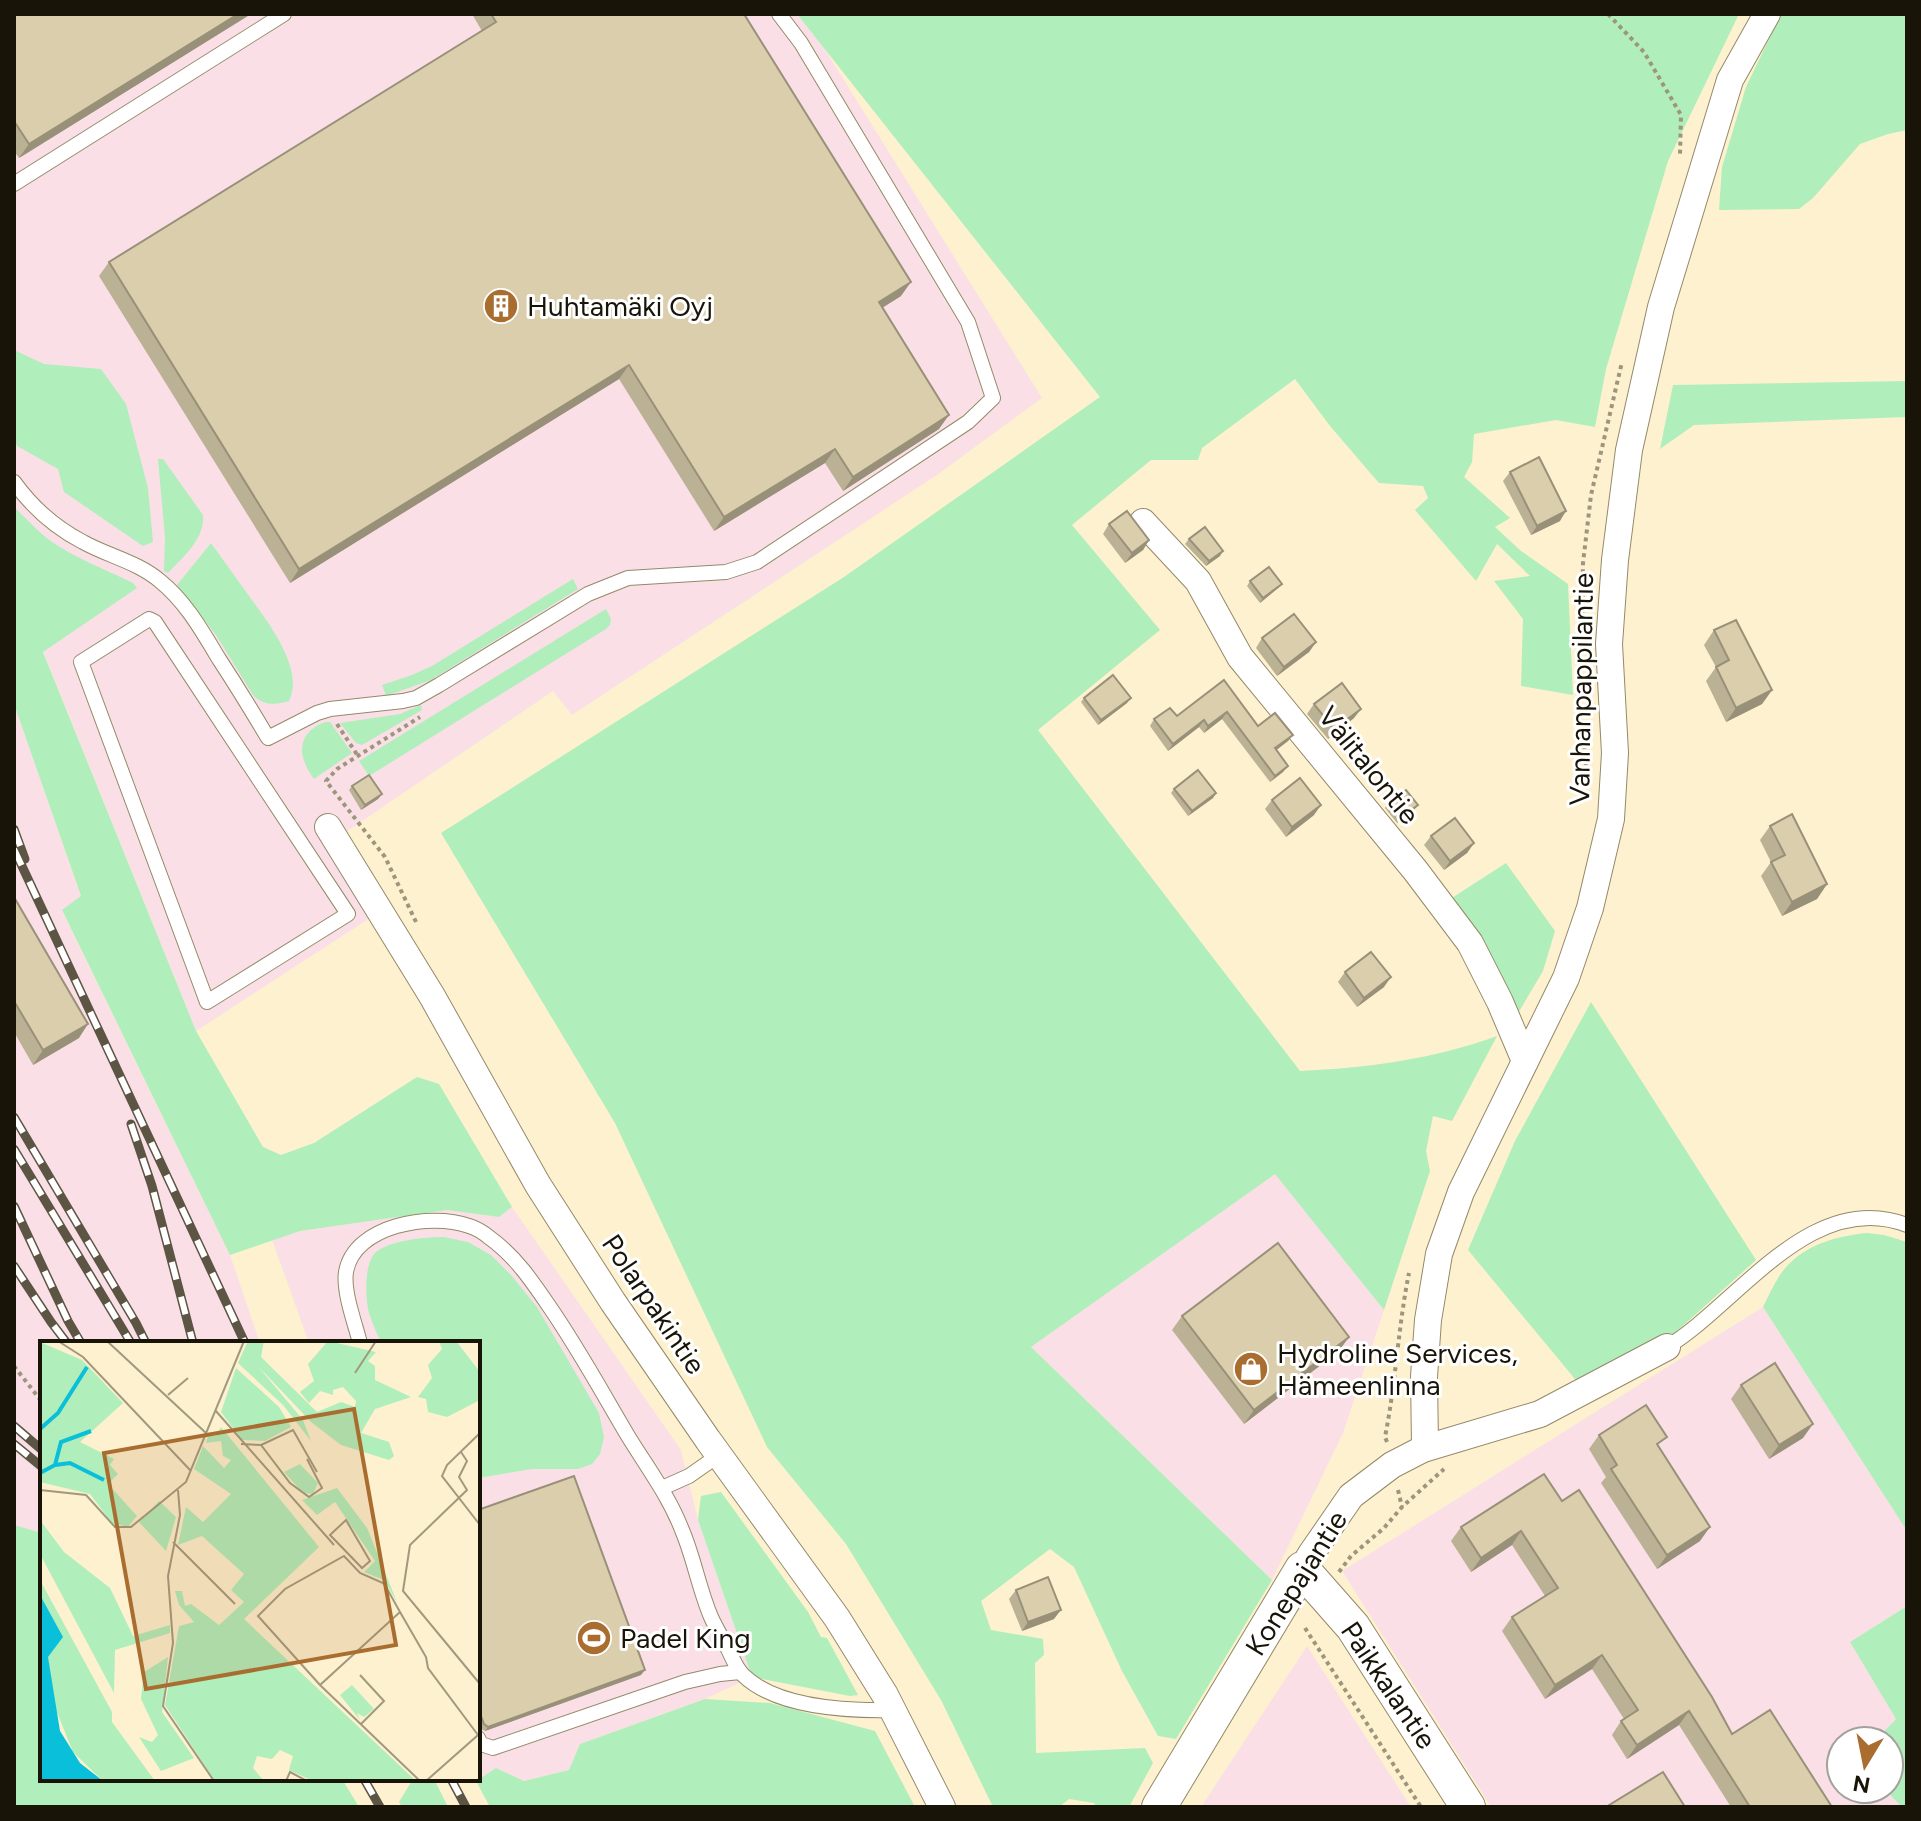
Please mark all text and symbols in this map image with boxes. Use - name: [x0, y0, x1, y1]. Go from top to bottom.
- building icon: Huhtamäki Oyj: [482, 287, 520, 325]
- place label: Huhtamäki Oyj: [527, 289, 713, 323]
- street label: Vanhanpappilantie: [1562, 572, 1600, 806]
- street label: Välitalontie: [1311, 699, 1427, 831]
- street label: Polarpakintie: [595, 1228, 713, 1380]
- place label: Hydroline Services, Hämeenlinna: [1277, 1336, 1518, 1402]
- inset map: [40, 1341, 480, 1781]
- shop icon: Hydroline Services, Hämeenlinna: [1232, 1350, 1270, 1388]
- street label: Konepajantie: [1238, 1504, 1354, 1662]
- street label: Paikkalantie: [1334, 1615, 1444, 1755]
- sports icon: Padel King: [575, 1619, 613, 1657]
- place label: Padel King: [620, 1621, 751, 1655]
- north arrow: [1825, 1725, 1905, 1805]
- text: N: [1851, 1769, 1872, 1799]

